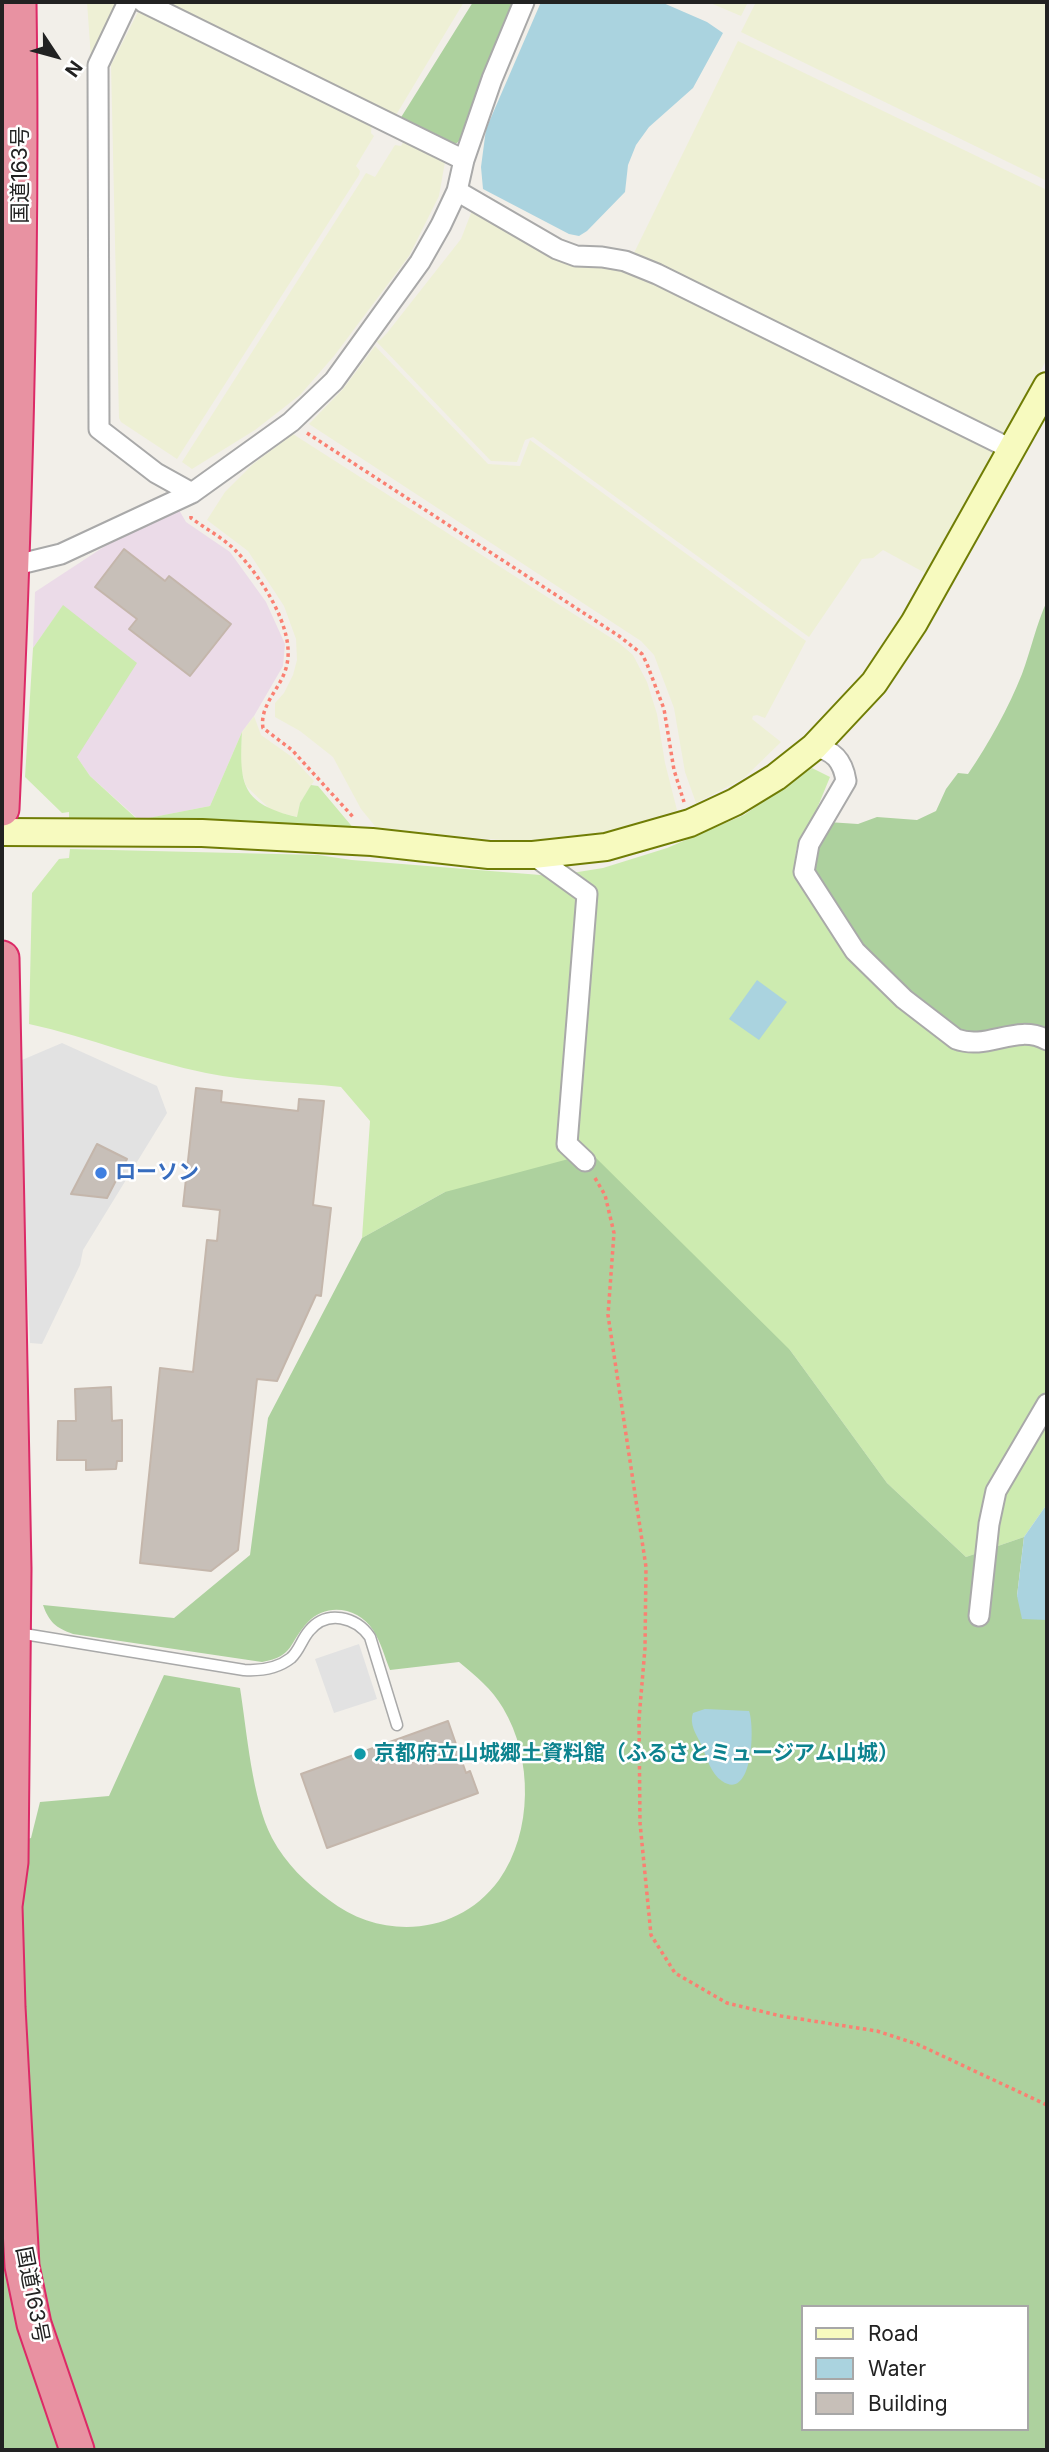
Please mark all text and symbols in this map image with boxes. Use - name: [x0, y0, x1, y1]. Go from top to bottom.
- north arrow: [21, 21, 91, 91]
- text: N: [60, 56, 87, 81]
- street label: 国道163号: [8, 126, 34, 224]
- place label: ローソン: [115, 1160, 199, 1186]
- marker: ローソン: [93, 1165, 109, 1181]
- place label: 京都府立山城郷土資料館（ふるさとミュージアム山城）: [374, 1741, 899, 1767]
- marker: 京都府立山城郷土資料館（ふるさとミュージアム山城）: [352, 1746, 368, 1762]
- street label: 国道163号: [10, 2245, 54, 2345]
- legend: [800, 2305, 1028, 2431]
- text: Road: [868, 2321, 919, 2346]
- text: Water: [868, 2356, 926, 2381]
- text: Building: [868, 2391, 948, 2416]

